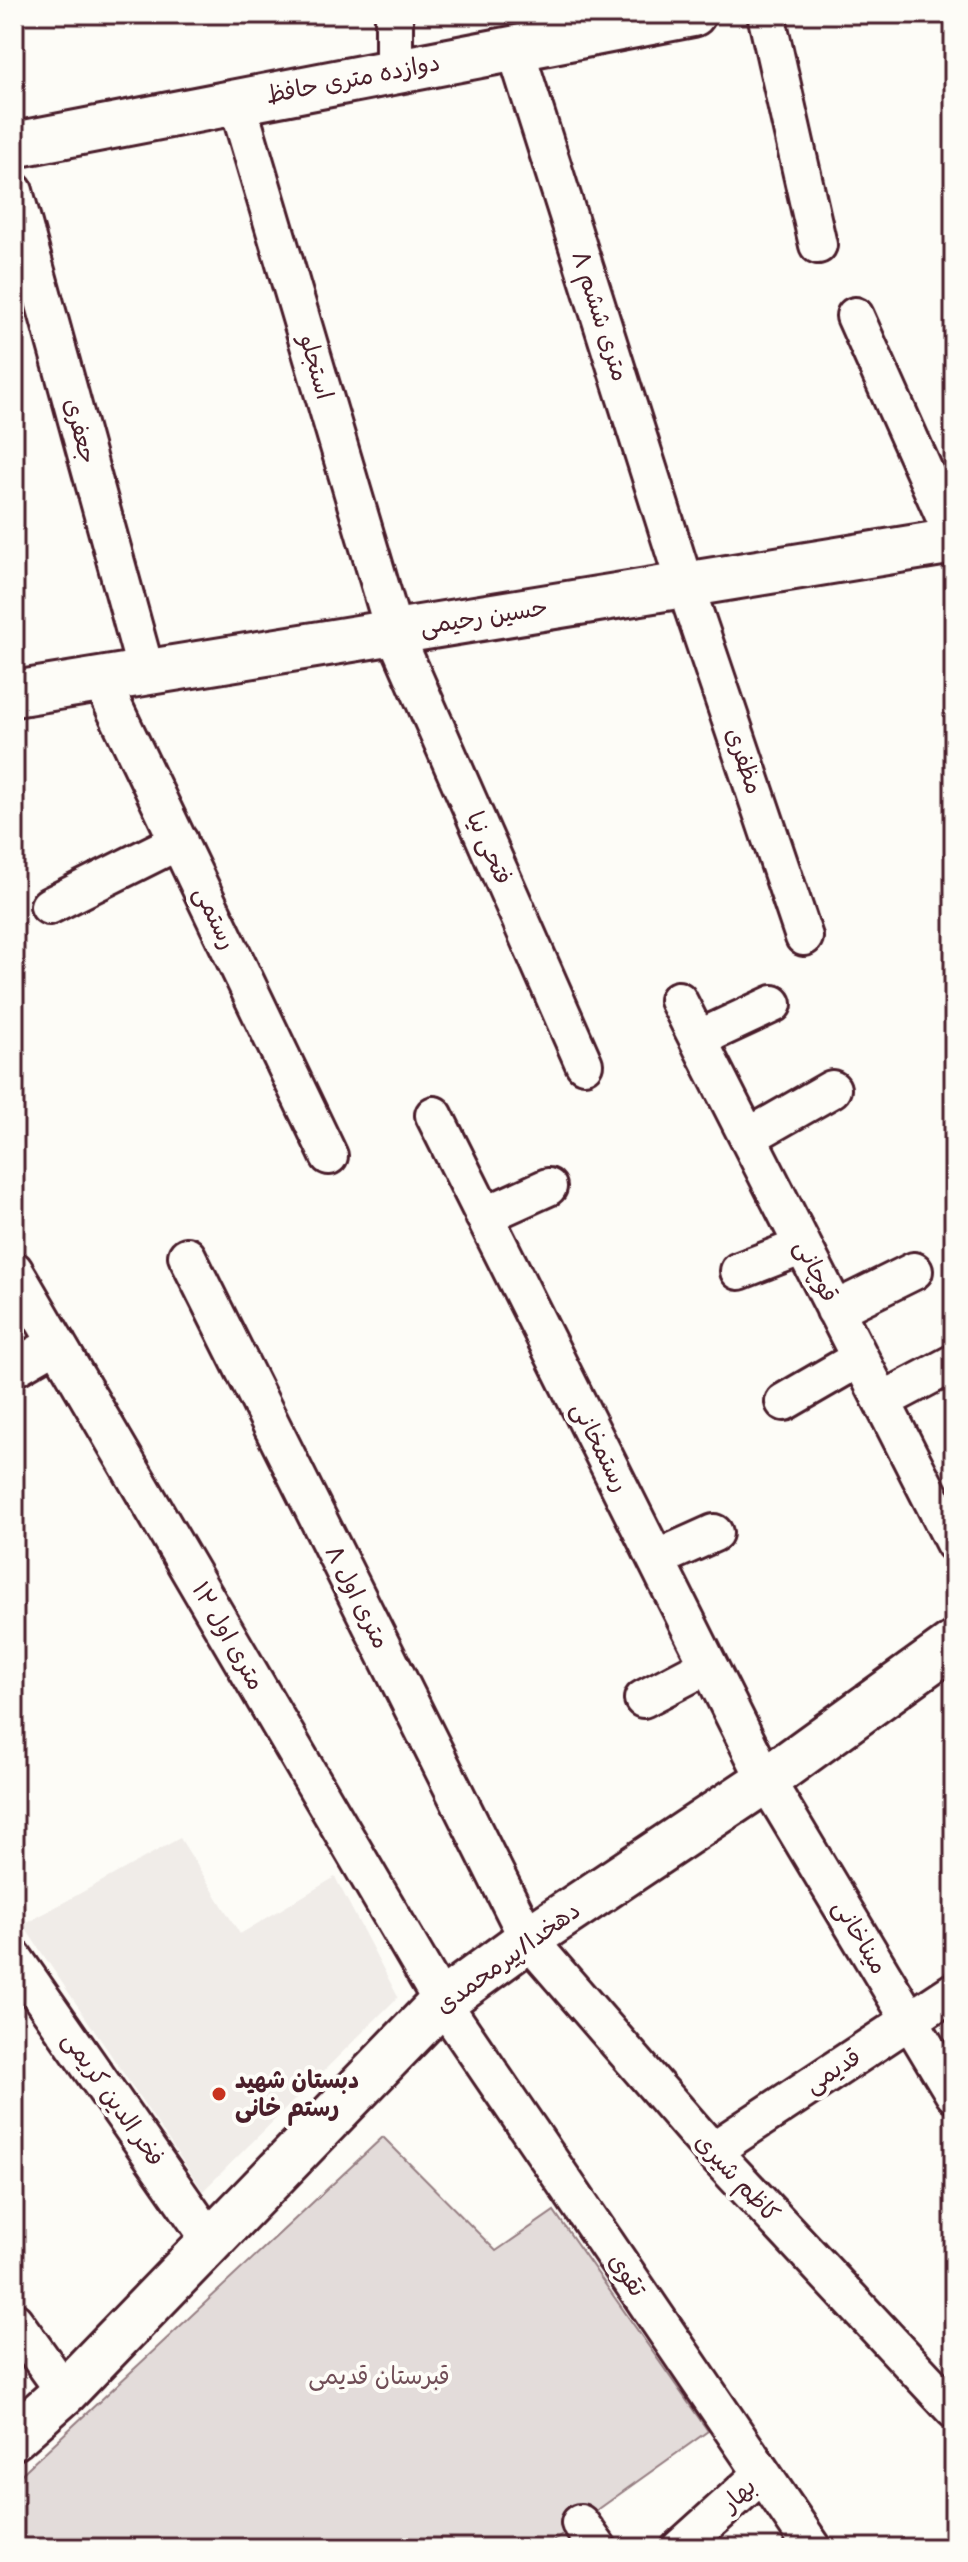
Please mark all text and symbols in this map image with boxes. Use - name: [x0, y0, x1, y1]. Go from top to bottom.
- street label: دوازده متری حافظ: [264, 48, 442, 110]
- street label: ۸ متری ششم: [562, 247, 635, 386]
- street label: استجلو: [292, 330, 339, 403]
- street label: جعفری: [57, 395, 103, 467]
- street label: حسین رحیمی: [418, 593, 550, 641]
- street label: مظفری: [719, 724, 769, 798]
- street label: فتحی نیا: [460, 807, 518, 889]
- street label: رستمی: [187, 882, 243, 954]
- street label: قوچانی: [788, 1235, 844, 1307]
- street label: رستمخانی: [565, 1397, 635, 1497]
- street label: ۸ متری اول: [319, 1540, 395, 1654]
- street label: ۱۲ متری اول: [185, 1577, 271, 1695]
- street label: میناخانی: [827, 1894, 893, 1980]
- street label: دهخدا/پیرمحمدی: [430, 1896, 586, 2020]
- street label: فخر الدین کریمی: [56, 2026, 170, 2172]
- street label: قدیمی: [800, 2042, 866, 2100]
- place label: دبستان شهید رستم خانی: [235, 2066, 359, 2126]
- marker: دبستان شهید رستم خانی: [210, 2085, 228, 2103]
- street label: کاظم شیری: [686, 2128, 785, 2230]
- street label: تقوی: [602, 2248, 653, 2303]
- park label: قبرستان قدیمى: [308, 2362, 450, 2391]
- street label: بهار: [714, 2472, 762, 2519]

